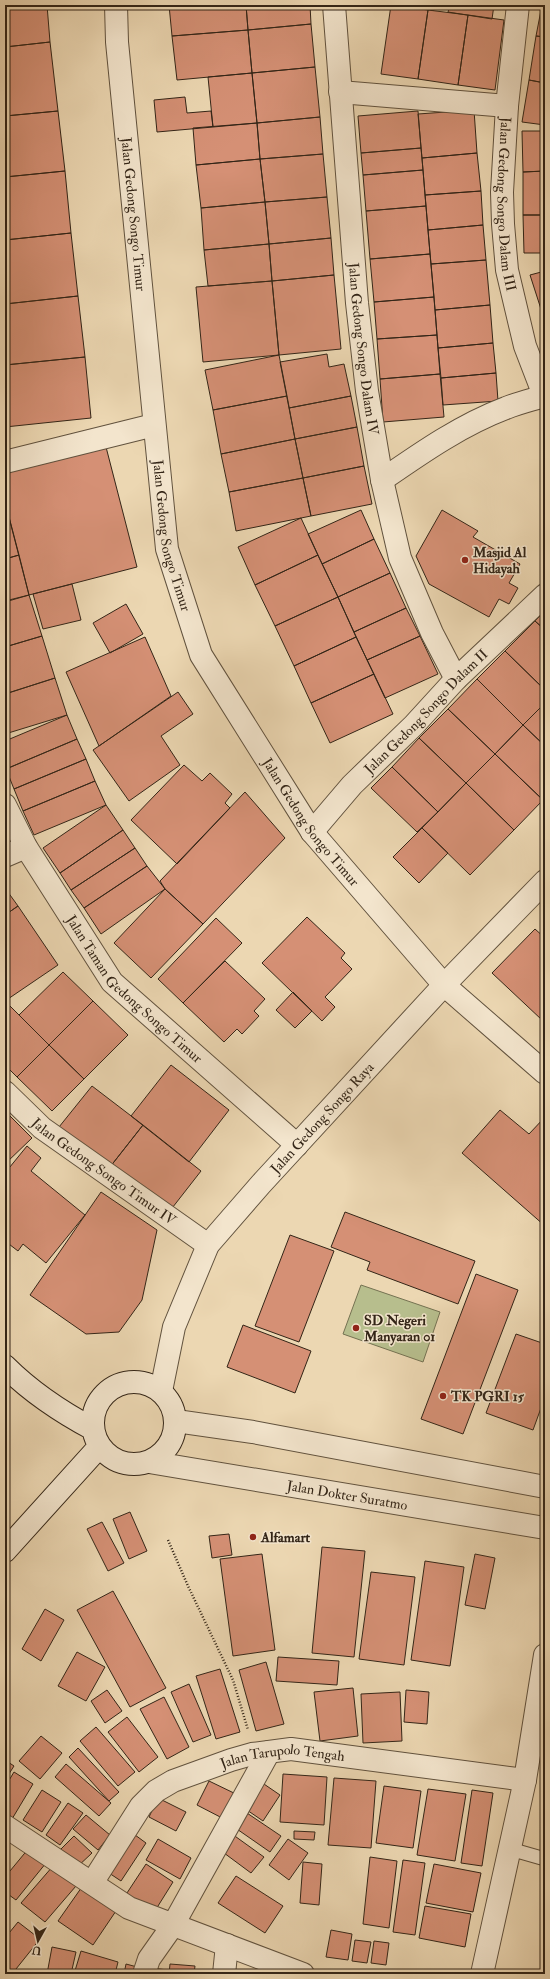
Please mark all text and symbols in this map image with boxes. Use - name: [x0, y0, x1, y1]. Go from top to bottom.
- street label: Jalan Gedong Songo Dalam III: [493, 116, 520, 293]
- street label: Jalan Gedong Songo Timur: [118, 135, 150, 293]
- street label: Jalan Gedong Songo Dalam IV: [345, 261, 383, 437]
- street label: Jalan Gedong Songo Timur: [150, 458, 195, 614]
- place label: Masjid Al Hidayah: [472, 544, 527, 578]
- marker: Masjid Al Hidayah: [460, 555, 470, 565]
- street label: Jalan Gedong Songo Dalam II: [360, 645, 491, 778]
- street label: Jalan Gedong Songo Timur: [259, 754, 364, 890]
- street label: Jalan Taman Gedong Songo Timur: [62, 911, 207, 1067]
- street label: Jalan Gedong Songo Raya: [266, 1058, 377, 1177]
- street label: Jalan Gedong Songo Timur IV: [27, 1113, 180, 1229]
- place label: SD Negeri Manyaran 01: [363, 1312, 435, 1346]
- marker: SD Negeri Manyaran 01: [351, 1323, 361, 1333]
- place label: TK PGRI 15: [450, 1388, 525, 1405]
- marker: TK PGRI 15: [438, 1391, 448, 1401]
- street label: Jalan Dokter Suratmo: [285, 1476, 409, 1513]
- place label: Alfamart: [260, 1529, 311, 1546]
- marker: Alfamart: [248, 1532, 258, 1542]
- street label: Jalan Tarupolo Tengah: [217, 1740, 346, 1772]
- north arrow: [18, 1921, 58, 1961]
- text: U: [30, 1943, 42, 1957]

